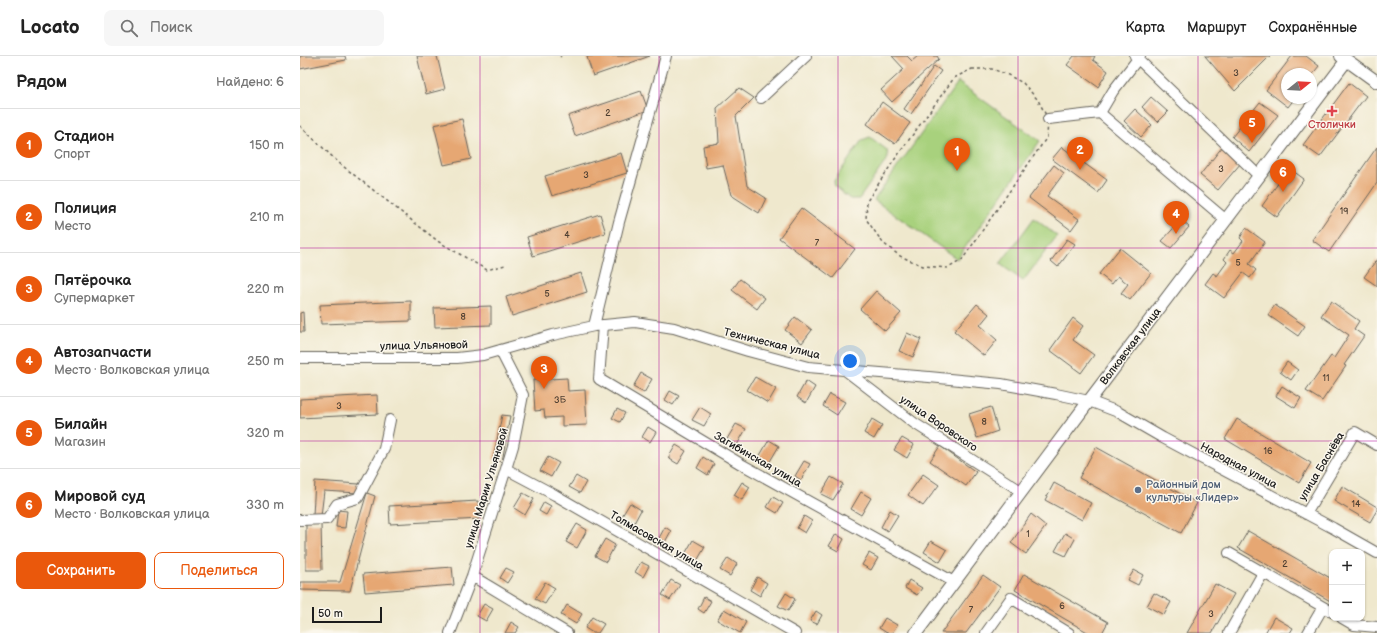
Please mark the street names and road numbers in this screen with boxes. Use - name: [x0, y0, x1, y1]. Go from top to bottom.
- street label: Волковская улица: [1097, 305, 1164, 387]
- street label: Техническая улица: [722, 325, 822, 362]
- street label: улица Ульяновой: [380, 338, 468, 353]
- street label: улица Воровского: [898, 393, 980, 454]
- street label: улица Марии Ульяновой: [462, 426, 511, 550]
- street label: Загибинская улица: [712, 429, 804, 490]
- street label: улица Баснёва: [1296, 429, 1347, 503]
- street label: Народная улица: [1198, 440, 1280, 491]
- street label: Толмасовская улица: [608, 508, 706, 573]

